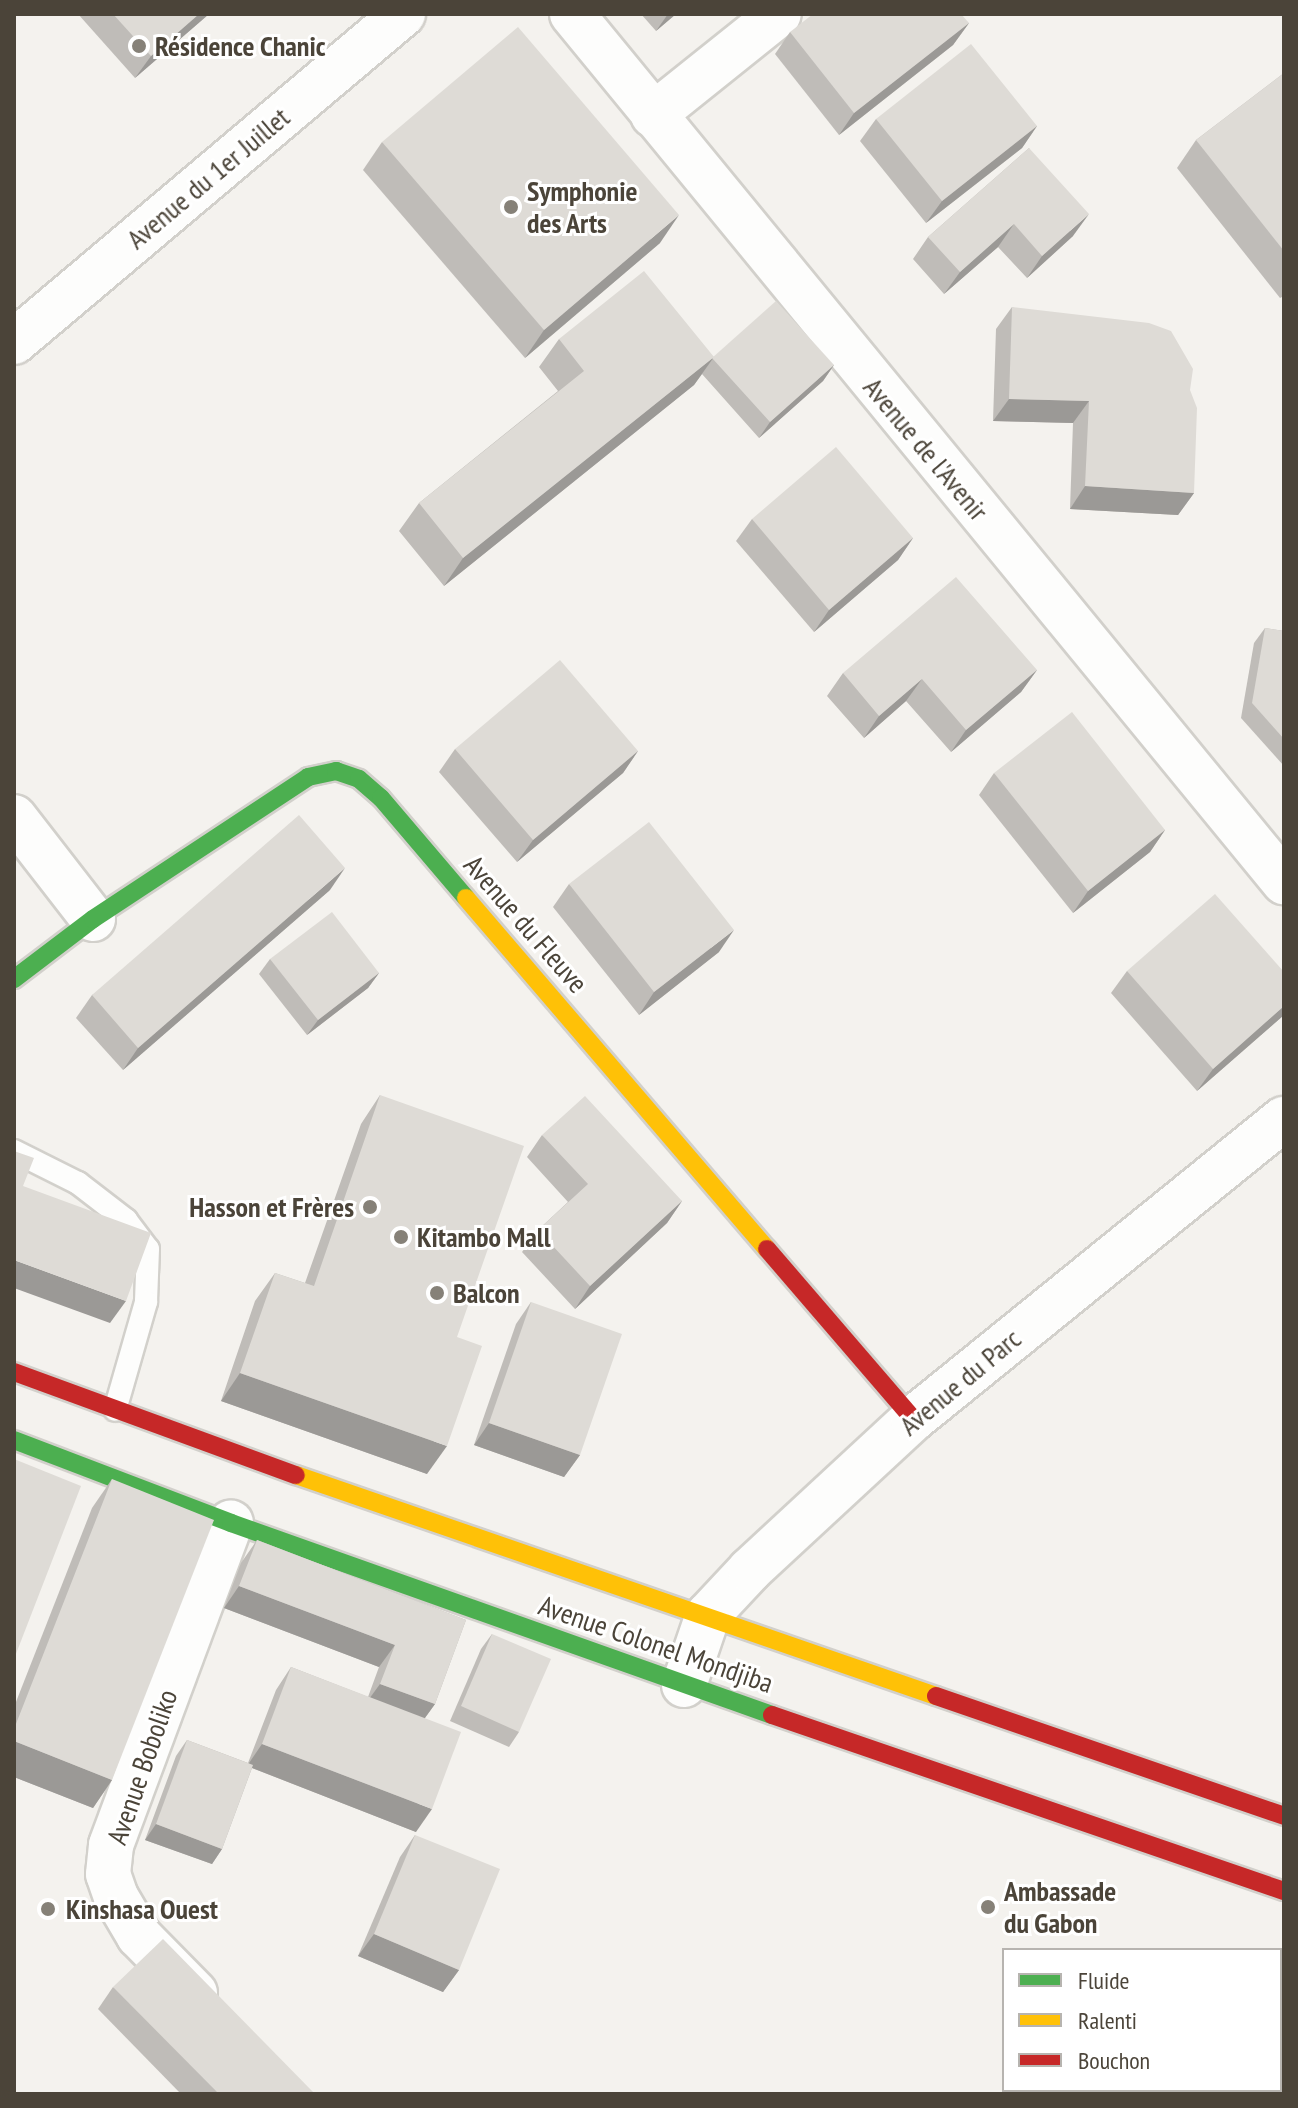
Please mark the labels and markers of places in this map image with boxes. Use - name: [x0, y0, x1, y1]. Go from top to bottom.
- place label: Résidence Chanic: [155, 29, 326, 63]
- marker: Résidence Chanic: [130, 37, 148, 55]
- place label: Symphonie des Arts: [527, 174, 637, 240]
- marker: Symphonie des Arts: [502, 198, 520, 216]
- place label: Hasson et Frères: [189, 1190, 354, 1224]
- marker: Hasson et Frères: [361, 1198, 379, 1216]
- place label: Kitambo Mall: [417, 1220, 550, 1254]
- marker: Kitambo Mall: [392, 1228, 410, 1246]
- place label: Balcon: [453, 1276, 520, 1310]
- marker: Balcon: [428, 1284, 446, 1302]
- place label: Ambassade du Gabon: [1004, 1874, 1116, 1940]
- place label: Kinshasa Ouest: [66, 1892, 218, 1926]
- marker: Kinshasa Ouest: [37, 1898, 59, 1920]
- marker: Ambassade du Gabon: [979, 1898, 997, 1916]

